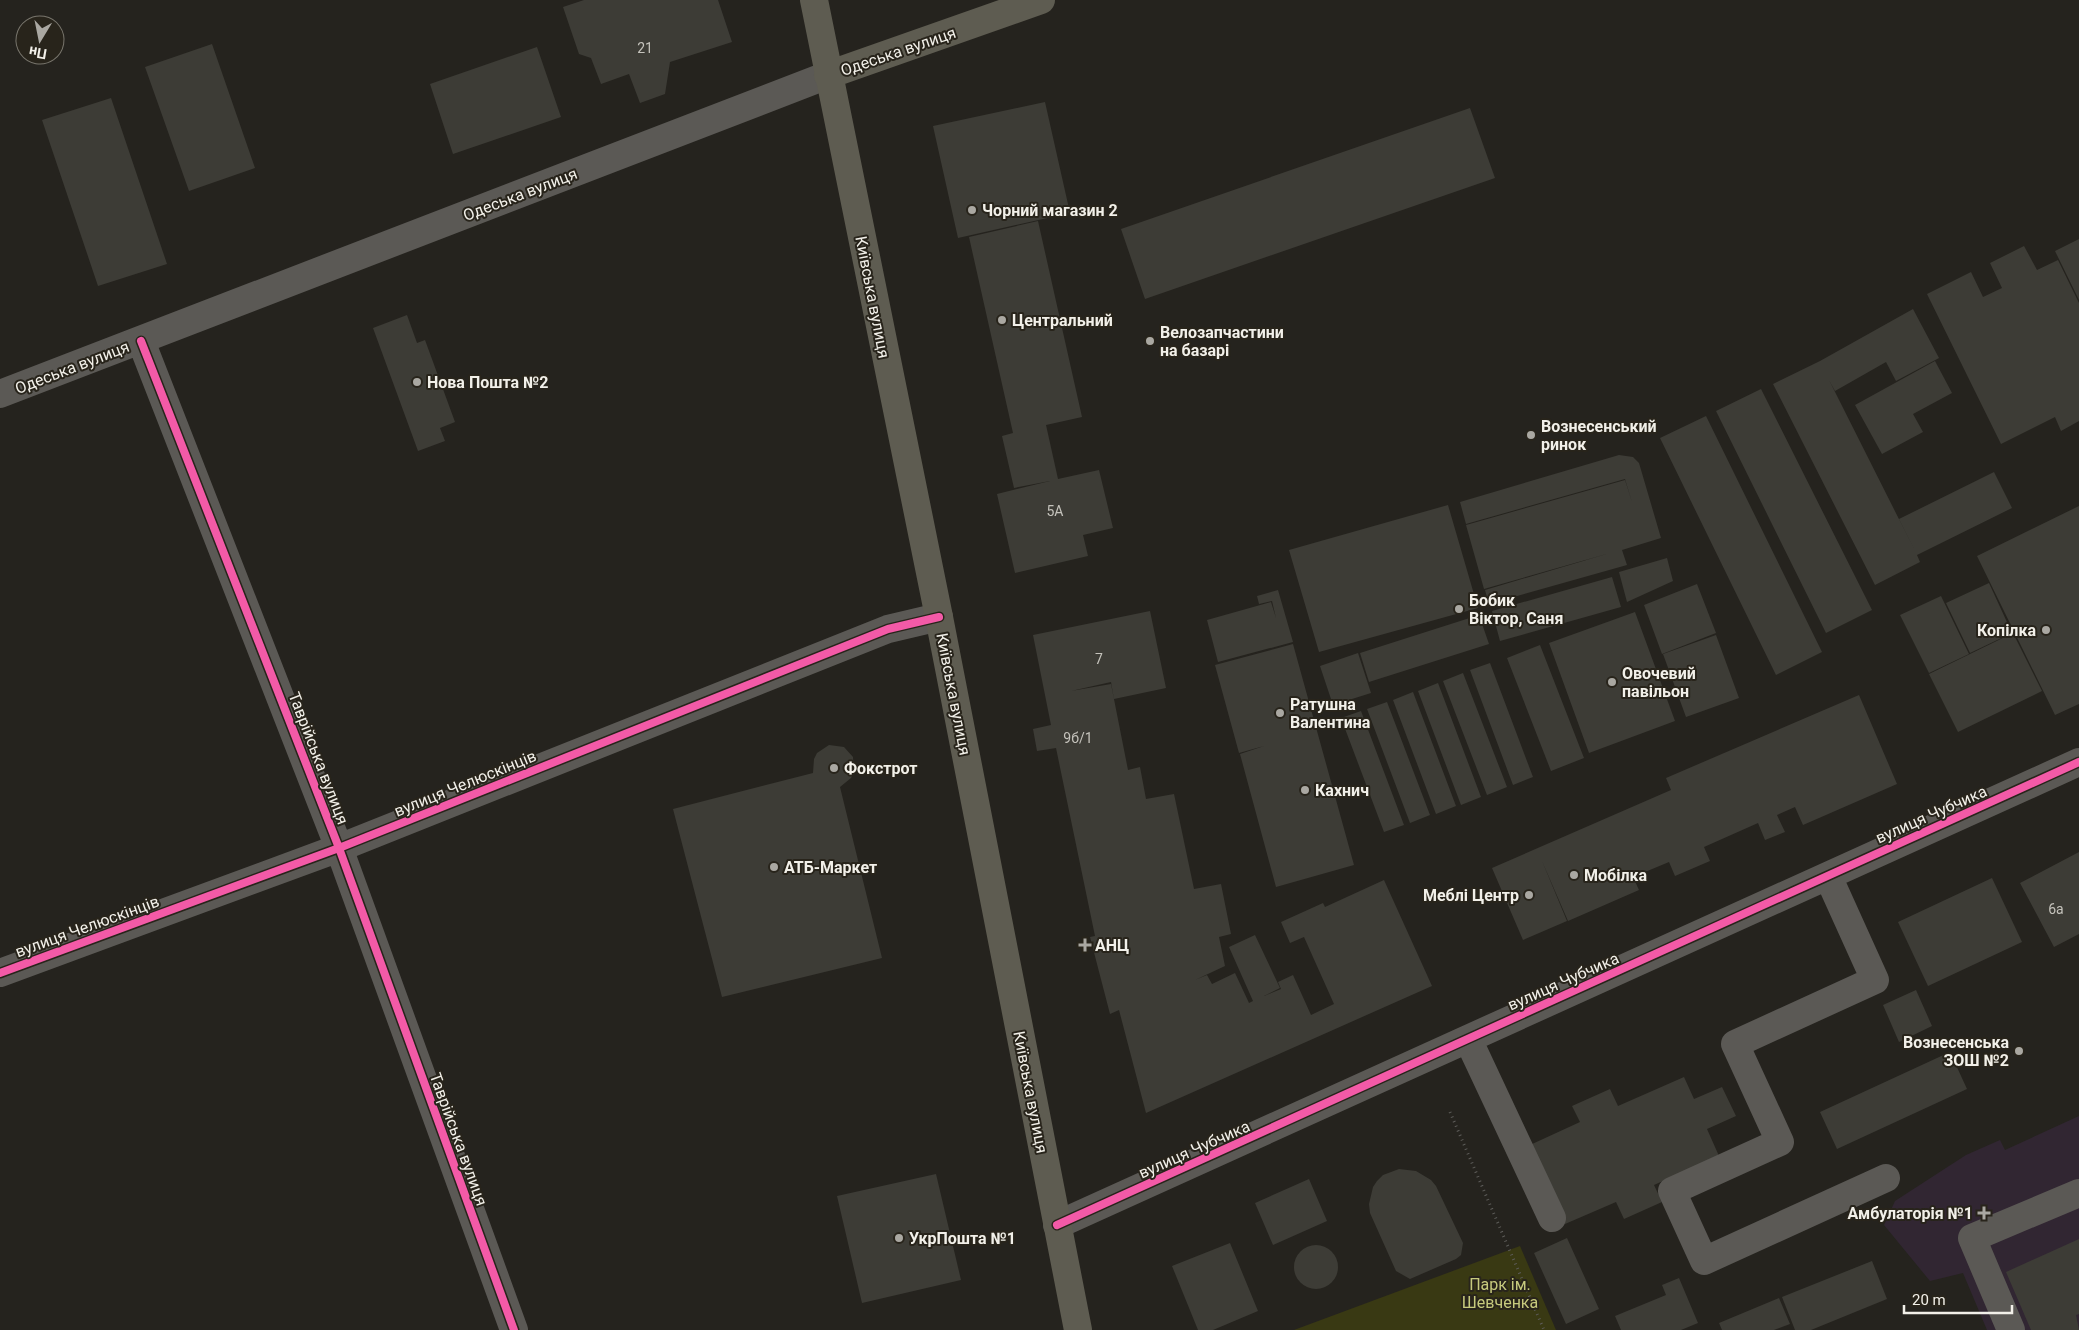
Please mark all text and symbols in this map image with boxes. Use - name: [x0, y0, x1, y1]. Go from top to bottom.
- north arrow: [15, 15, 65, 65]
- street label: Одеська вулиця: [838, 23, 958, 80]
- house number: 21: [637, 40, 653, 56]
- text: Пн: [28, 43, 48, 62]
- street label: Одеська вулиця: [460, 164, 580, 225]
- place label: Чорний магазин 2: [982, 201, 1118, 220]
- marker: Чорний магазин 2: [966, 204, 978, 216]
- street label: Київська вулиця: [851, 234, 894, 360]
- place label: Центральний: [1012, 311, 1113, 330]
- marker: Центральний: [996, 314, 1008, 326]
- place label: Велозапчастини на базарі: [1160, 323, 1284, 360]
- marker: Велозапчастини на базарі: [1144, 335, 1156, 347]
- street label: Одеська вулиця: [12, 337, 132, 398]
- place label: Нова Пошта №2: [427, 373, 548, 392]
- marker: Нова Пошта №2: [411, 376, 423, 388]
- place label: Вознесенський ринок: [1541, 417, 1657, 454]
- marker: Вознесенський ринок: [1525, 429, 1537, 441]
- house number: 5А: [1046, 503, 1064, 519]
- place label: Бобик Віктор, Саня: [1469, 591, 1563, 628]
- marker: Бобик Віктор, Саня: [1453, 603, 1465, 615]
- place label: Копілка: [1977, 621, 2036, 640]
- marker: Копілка: [2040, 624, 2052, 636]
- street label: Київська вулиця: [932, 631, 975, 757]
- house number: 7: [1095, 651, 1103, 667]
- place label: Овочевий павільон: [1622, 664, 1696, 701]
- marker: Овочевий павільон: [1606, 676, 1618, 688]
- street label: Таврійська вулиця: [285, 689, 353, 827]
- place label: Ратушна Валентина: [1290, 695, 1371, 732]
- marker: Ратушна Валентина: [1274, 707, 1286, 719]
- house number: 9б/1: [1063, 730, 1093, 746]
- street label: вулиця Челюскінців: [391, 746, 539, 821]
- place label: Фокстрот: [844, 759, 917, 778]
- marker: Фокстрот: [828, 762, 840, 774]
- place label: Кахнич: [1315, 781, 1369, 800]
- street label: вулиця Чубчика: [1873, 781, 1990, 847]
- marker: Кахнич: [1299, 784, 1311, 796]
- place label: АТБ-Маркет: [784, 858, 877, 877]
- marker: АТБ-Маркет: [768, 861, 780, 873]
- place label: Мобілка: [1584, 866, 1647, 885]
- marker: Мобілка: [1568, 869, 1580, 881]
- place label: Меблі Центр: [1423, 886, 1519, 905]
- marker: Меблі Центр: [1523, 889, 1535, 901]
- street label: вулиця Челюскінців: [13, 892, 162, 961]
- house number: 6а: [2048, 901, 2064, 917]
- place label: АНЦ: [1095, 936, 1129, 955]
- marker: АНЦ: [1079, 939, 1091, 951]
- street label: вулиця Чубчика: [1505, 948, 1622, 1014]
- street label: Київська вулиця: [1009, 1029, 1052, 1155]
- place label: Вознесенська ЗОШ №2: [1903, 1033, 2009, 1070]
- marker: Вознесенська ЗОШ №2: [2013, 1045, 2025, 1057]
- street label: Таврійська вулиця: [426, 1070, 491, 1208]
- street label: вулиця Чубчика: [1136, 1116, 1253, 1182]
- place label: Амбулаторія №1: [1847, 1204, 1973, 1223]
- marker: Амбулаторія №1: [1977, 1206, 1991, 1220]
- place label: УкрПошта №1: [909, 1229, 1016, 1248]
- marker: УкрПошта №1: [893, 1232, 905, 1244]
- park label: Парк ім. Шевченка: [1462, 1275, 1538, 1312]
- scale bar: [1904, 1282, 2012, 1314]
- text: 20 m: [1912, 1291, 1946, 1309]

